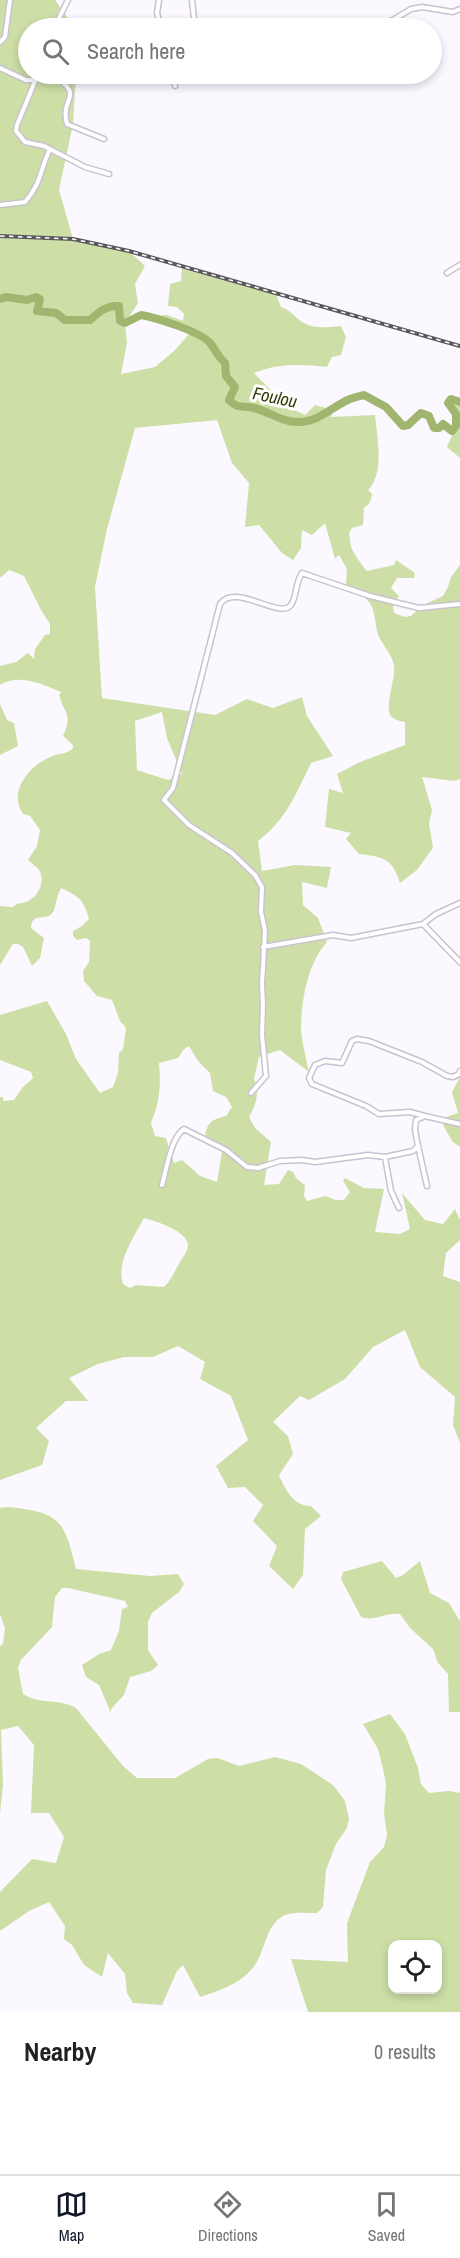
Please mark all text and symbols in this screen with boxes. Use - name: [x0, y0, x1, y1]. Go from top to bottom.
- search box: [18, 18, 442, 84]
- icon: search: [39, 35, 72, 68]
- text: Search here: [87, 36, 185, 66]
- water label: Foulou: [251, 380, 299, 414]
- map controls: [388, 1940, 442, 1994]
- button: locate: [388, 1940, 442, 1994]
- text: Nearby: [24, 2034, 96, 2069]
- text: 0 results: [374, 2038, 436, 2065]
- tab: Map: [55, 2188, 88, 2246]
- tab: Directions: [198, 2188, 258, 2246]
- tab: Saved: [368, 2188, 405, 2246]

